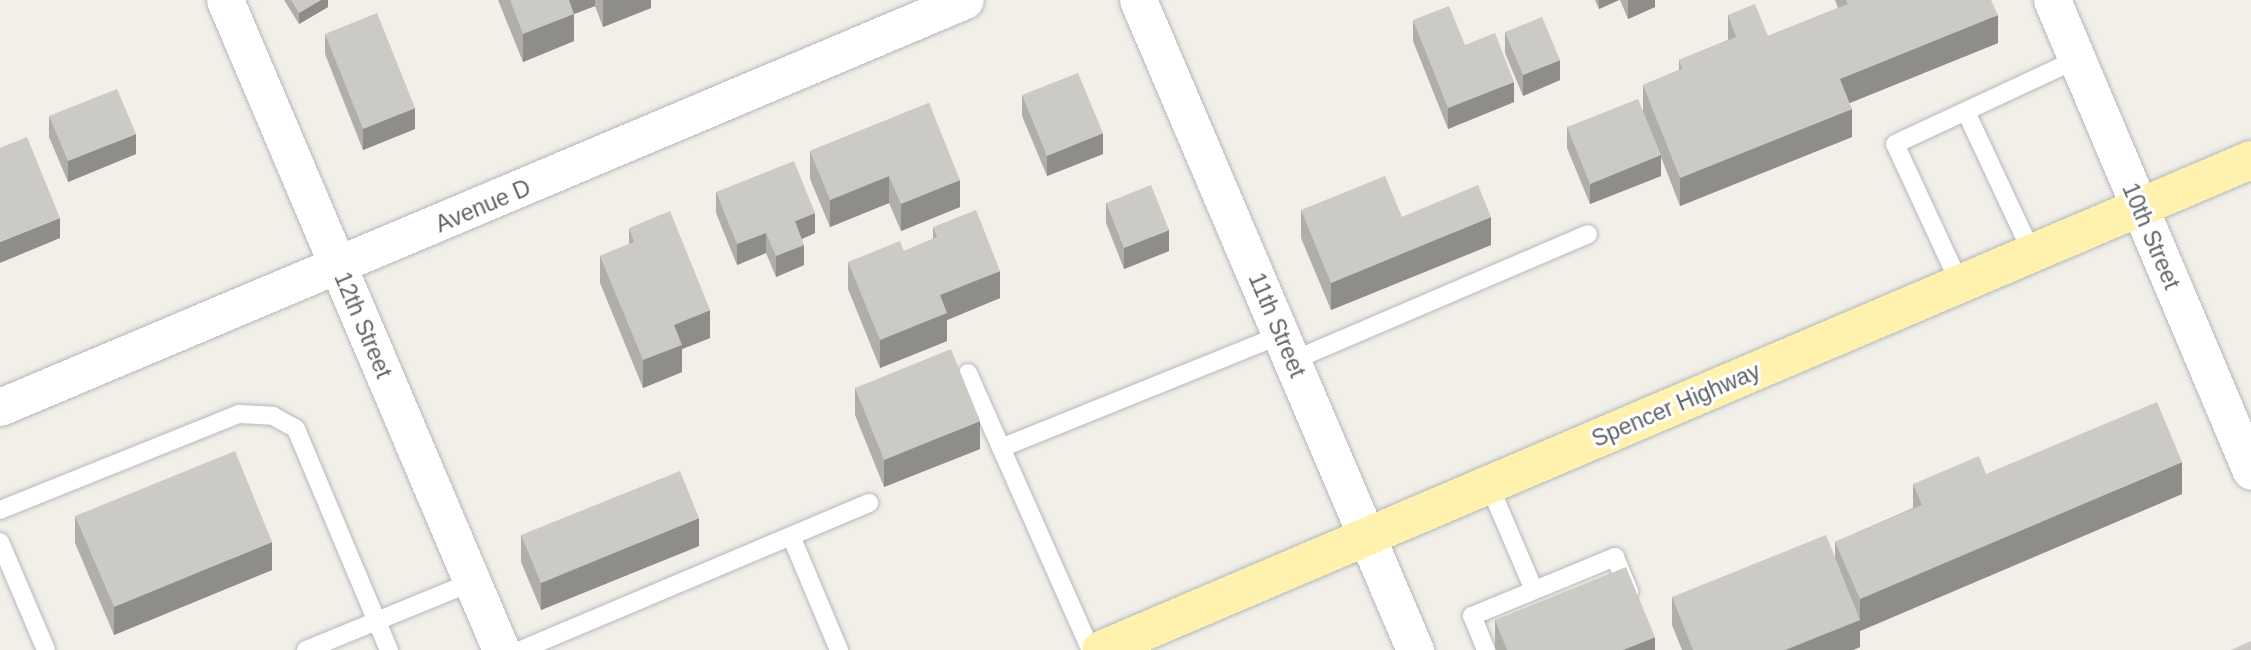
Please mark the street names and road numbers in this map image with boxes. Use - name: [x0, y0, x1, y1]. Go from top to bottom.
- street label: Avenue D: [431, 174, 535, 238]
- street label: 10th Street: [2116, 179, 2186, 293]
- street label: 12th Street: [328, 268, 398, 382]
- street label: 11th Street: [1243, 269, 1311, 381]
- street label: Spencer Highway: [1588, 357, 1764, 453]

